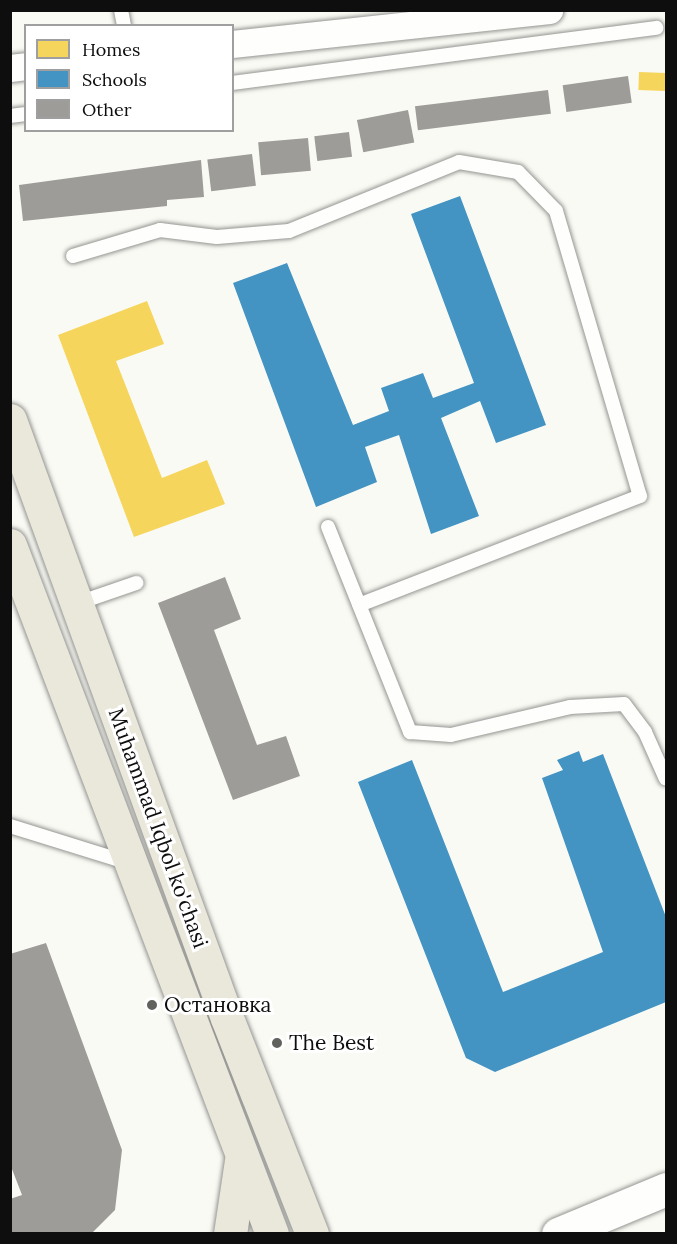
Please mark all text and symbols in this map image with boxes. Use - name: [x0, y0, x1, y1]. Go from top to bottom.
- legend: [24, 24, 234, 132]
- text: Homes: [82, 38, 140, 61]
- text: Schools: [82, 68, 147, 91]
- text: Other: [82, 98, 132, 121]
- street label: Muhammad Iqbol ko'chasi: [103, 705, 213, 951]
- place label: Остановка: [164, 992, 271, 1018]
- marker: Остановка: [145, 998, 159, 1012]
- place label: The Best: [289, 1030, 374, 1056]
- marker: The Best: [270, 1036, 284, 1050]

